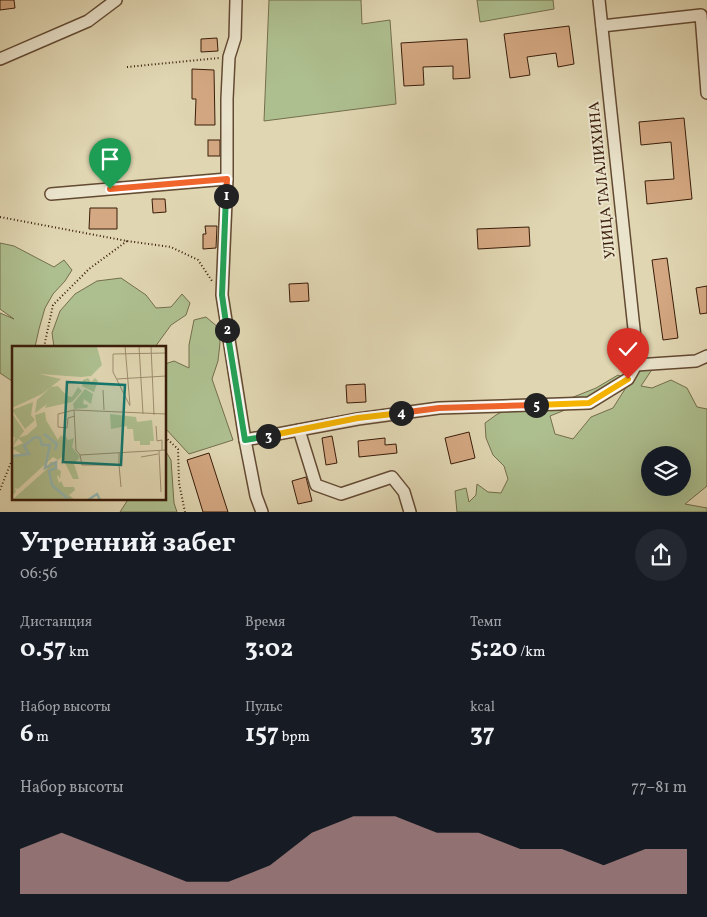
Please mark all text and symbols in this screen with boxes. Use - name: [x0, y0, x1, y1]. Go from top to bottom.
- street label: УЛИЦА ТАЛАЛИХИНА: [584, 100, 622, 260]
- pin: [89, 138, 131, 189]
- icon: arrive: [96, 145, 124, 173]
- pin: 1: [214, 184, 238, 208]
- text: 1: [224, 187, 229, 206]
- pin: 2: [214, 318, 240, 342]
- text: 2: [224, 321, 231, 340]
- pin: [607, 328, 649, 379]
- icon: check: [614, 335, 642, 363]
- inset map: [12, 346, 166, 500]
- pin: 5: [524, 392, 548, 418]
- text: 5: [533, 396, 540, 415]
- pin: 4: [388, 400, 414, 426]
- text: 4: [397, 404, 406, 423]
- pin: 3: [256, 424, 280, 448]
- text: 3: [265, 427, 272, 446]
- map controls: [641, 446, 691, 496]
- button: layers: [641, 446, 691, 496]
- text: Утренний забег: [20, 524, 235, 563]
- button: share: [635, 529, 687, 581]
- text: 06:56: [20, 563, 58, 585]
- text: Дистанция: [20, 613, 92, 632]
- text: Время: [245, 613, 285, 632]
- text: Темп: [470, 613, 502, 632]
- text: 0.57: [20, 632, 66, 667]
- text: 3:02: [245, 632, 293, 667]
- text: 5:20: [470, 632, 517, 667]
- text: km: [66, 643, 89, 662]
- text: /km: [517, 643, 545, 662]
- text: Набор высоты: [20, 698, 111, 717]
- text: Пульс: [245, 698, 283, 717]
- text: kcal: [470, 698, 495, 717]
- text: 6: [20, 717, 34, 752]
- text: 157: [245, 717, 279, 752]
- text: 37: [470, 717, 495, 752]
- text: m: [34, 728, 49, 747]
- text: bpm: [279, 728, 310, 747]
- text: Набор высоты: [20, 777, 124, 799]
- text: 77–81 m: [631, 777, 687, 799]

